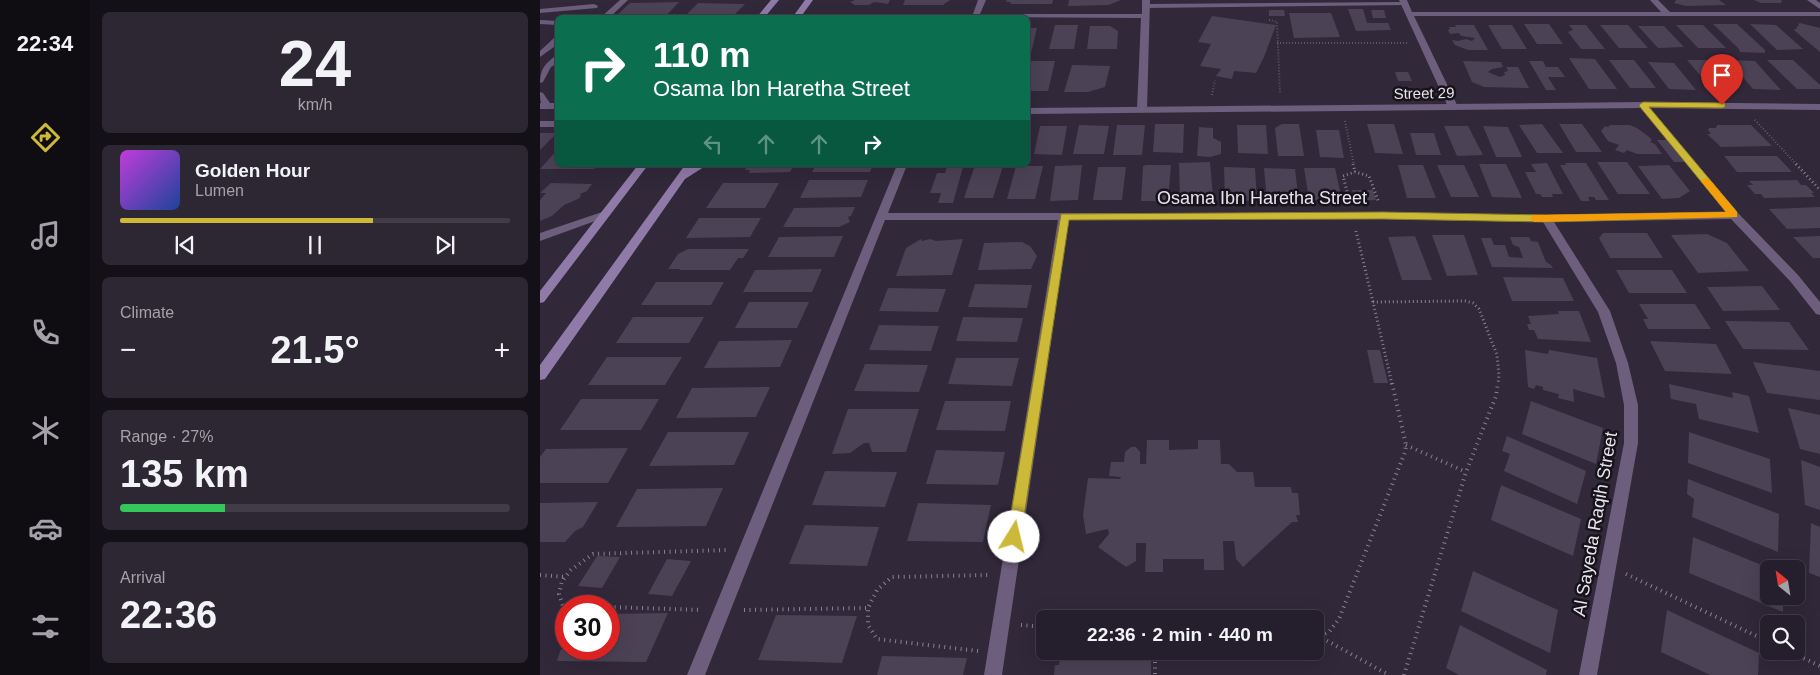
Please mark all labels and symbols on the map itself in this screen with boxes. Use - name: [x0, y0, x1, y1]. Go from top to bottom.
- pin: [1701, 54, 1743, 105]
- street label: Street 29: [1393, 84, 1455, 102]
- street label: Osama Ibn Haretha Street: [1157, 188, 1367, 208]
- street label: Al Sayeda Raqih Street: [1569, 430, 1621, 618]
- position arrow: [987, 510, 1039, 562]
- north arrow: [1760, 560, 1805, 605]
- speed limit sign: 30: [555, 595, 620, 660]

